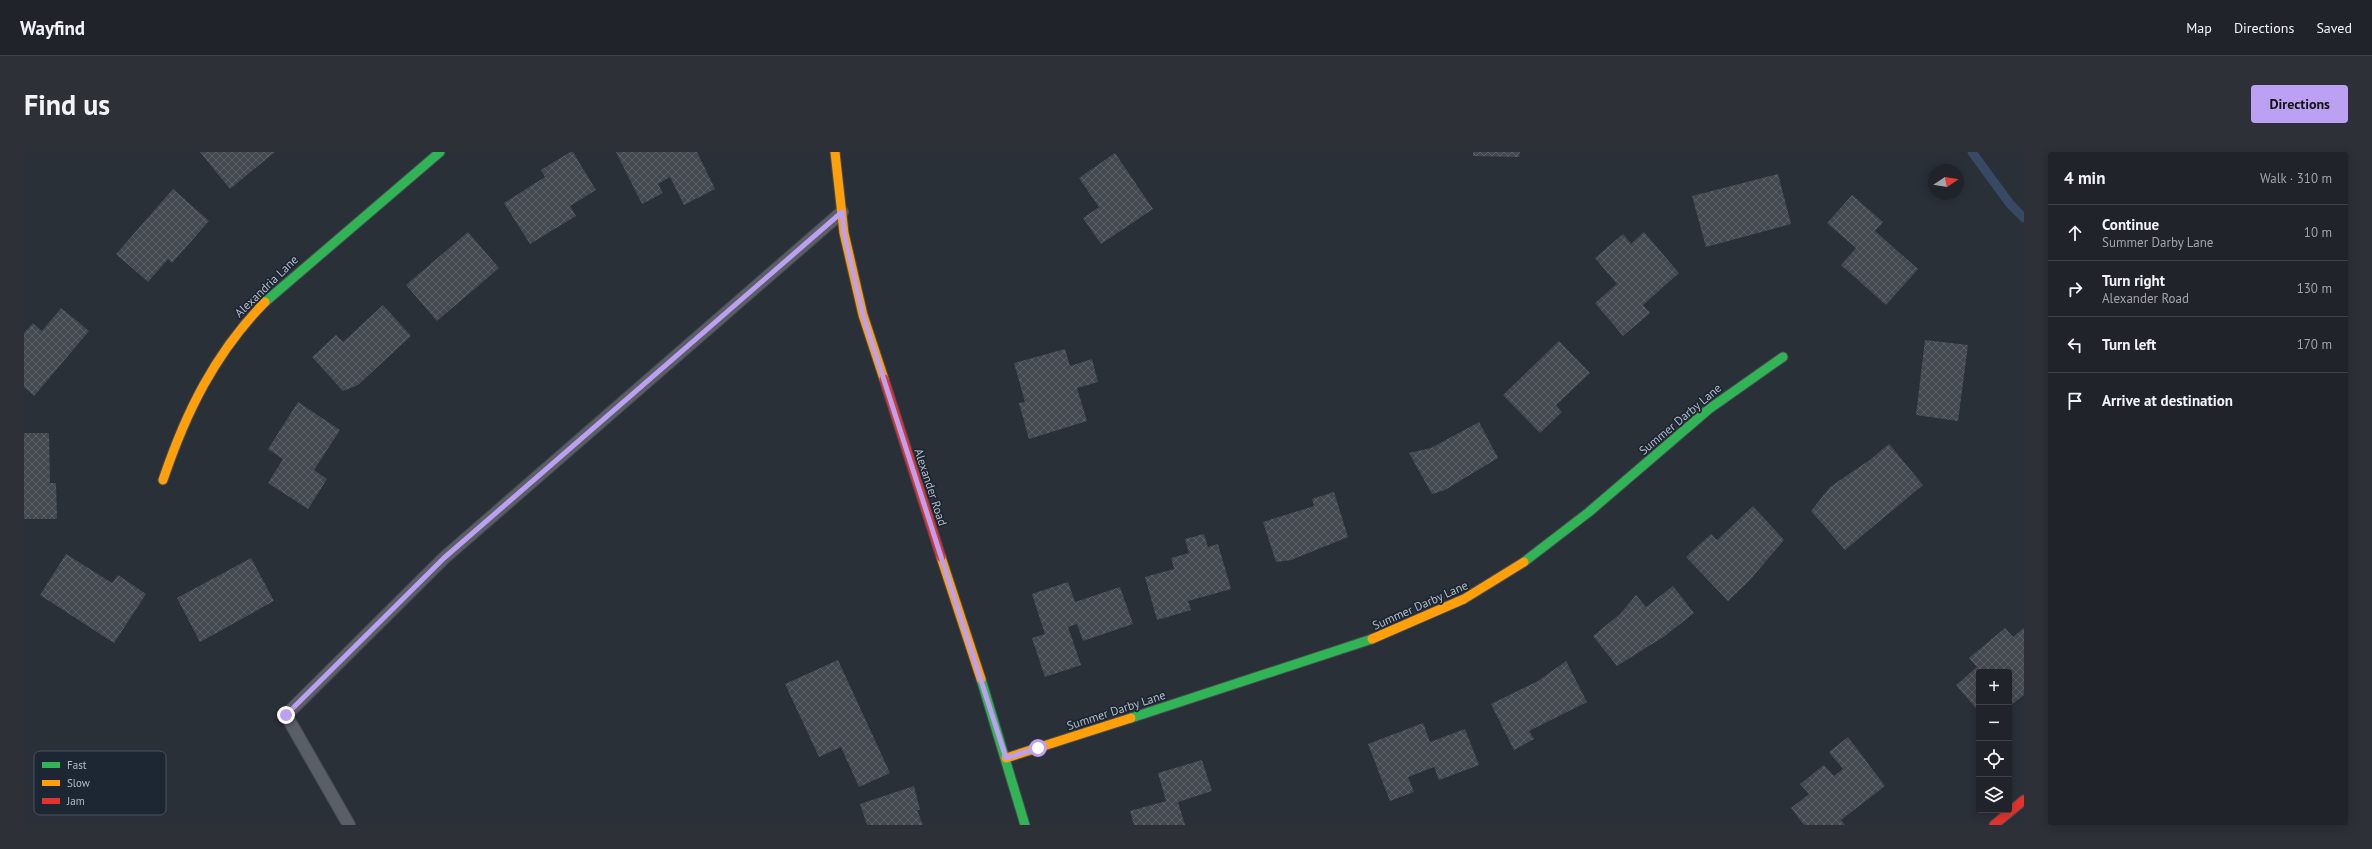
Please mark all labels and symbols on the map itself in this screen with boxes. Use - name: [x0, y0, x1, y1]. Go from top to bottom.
- north arrow: [1928, 164, 1964, 200]
- street label: Alexandria Lane: [231, 252, 301, 320]
- street label: Summer Darby Lane: [1636, 380, 1724, 458]
- street label: Alexander Road: [911, 447, 951, 527]
- street label: Summer Darby Lane: [1370, 577, 1470, 633]
- street label: Summer Darby Lane: [1065, 687, 1167, 733]
- route end: [277, 706, 295, 724]
- route start: [1029, 739, 1047, 757]
- legend: [34, 751, 166, 815]
- text: Fast: [67, 758, 87, 772]
- text: Slow: [67, 776, 90, 790]
- text: Jam: [66, 794, 85, 808]

